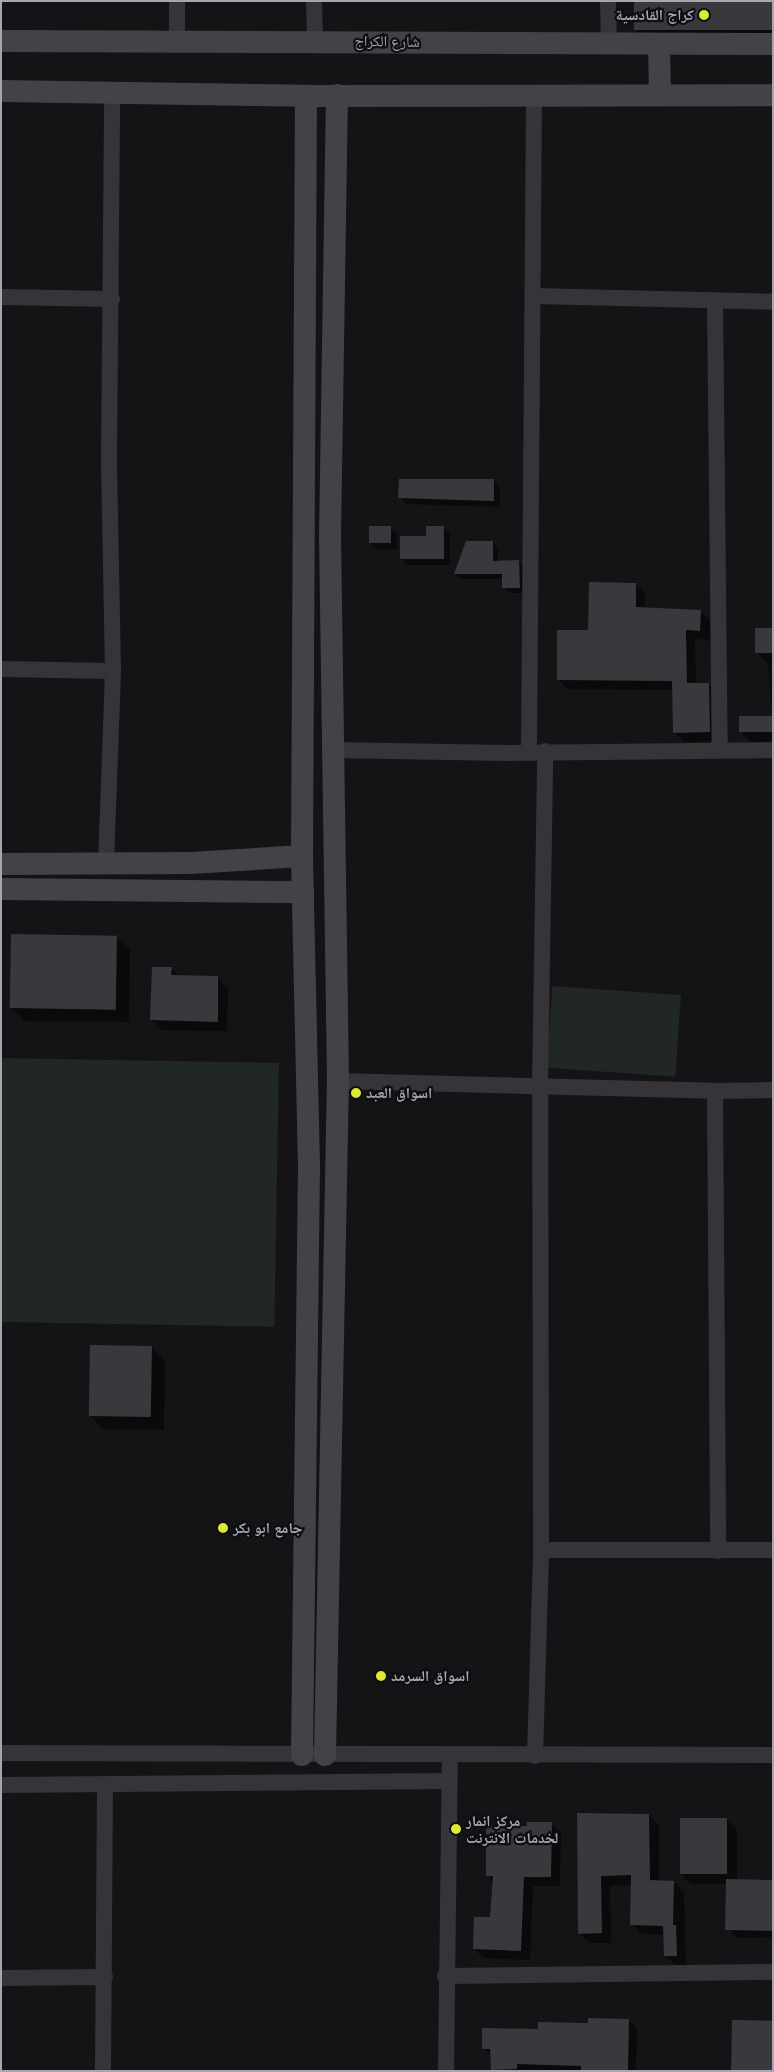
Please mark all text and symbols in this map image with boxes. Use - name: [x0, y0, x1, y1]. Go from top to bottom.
- place label: كراج القادسية: [616, 6, 694, 24]
- marker: كراج القادسية: [698, 9, 710, 21]
- street label: شارع الكراج: [354, 31, 420, 51]
- place label: اسواق العبد: [366, 1084, 432, 1102]
- marker: اسواق العبد: [350, 1087, 362, 1099]
- place label: جامع ابو بكر: [233, 1519, 302, 1537]
- marker: جامع ابو بكر: [217, 1522, 229, 1534]
- place label: اسواق السرمد: [391, 1667, 470, 1685]
- marker: اسواق السرمد: [375, 1670, 387, 1682]
- place label: مركز انمار لخدمات الانترنت: [466, 1811, 558, 1846]
- marker: مركز انمار لخدمات الانترنت: [450, 1823, 462, 1835]

